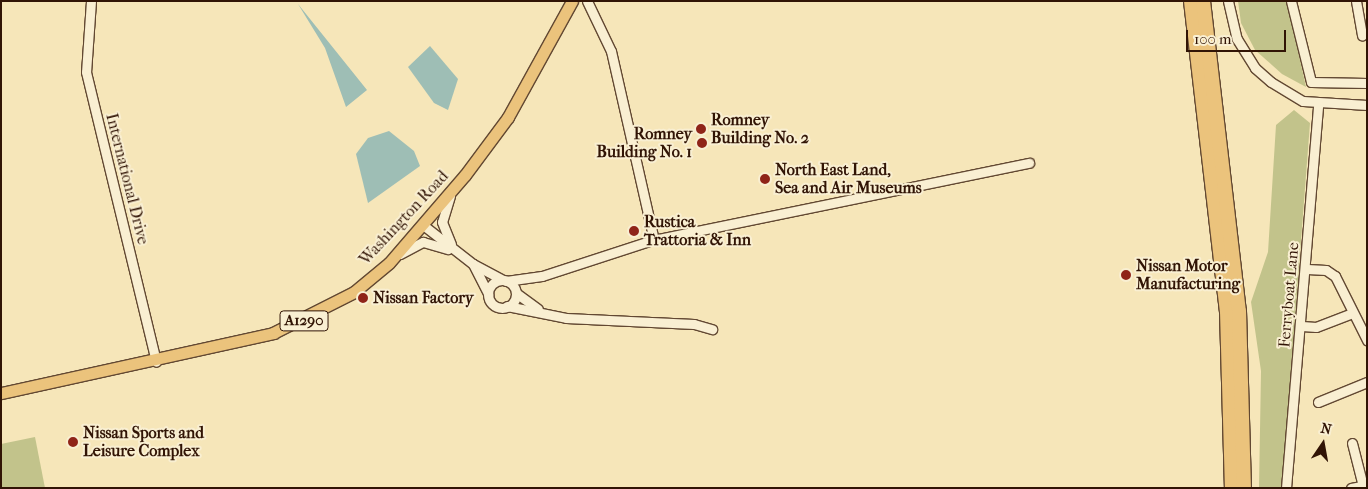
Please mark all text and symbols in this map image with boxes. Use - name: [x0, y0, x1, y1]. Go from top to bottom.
- scale bar: [1188, 20, 1288, 52]
- text: 100 m: [1194, 30, 1232, 48]
- place label: Romney Building No. 2: [711, 110, 809, 148]
- street label: International Drive: [101, 111, 153, 247]
- marker: Romney Building No. 2: [695, 123, 707, 135]
- place label: Romney Building No. 1: [597, 124, 692, 162]
- marker: Romney Building No. 1: [696, 137, 708, 149]
- place label: North East Land, Sea and Air Museums: [775, 160, 922, 198]
- street label: Washington Road: [355, 167, 453, 269]
- marker: North East Land, Sea and Air Museums: [759, 173, 771, 185]
- place label: Rustica Trattoria & Inn: [644, 212, 751, 250]
- marker: Rustica Trattoria & Inn: [628, 225, 640, 237]
- street label: Ferryboat Lane: [1275, 241, 1303, 349]
- place label: Nissan Motor Manufacturing: [1136, 256, 1240, 294]
- marker: Nissan Motor Manufacturing: [1120, 269, 1132, 281]
- place label: Nissan Factory: [373, 288, 474, 308]
- marker: Nissan Factory: [357, 292, 369, 304]
- road number: A1290: [279, 308, 329, 334]
- north arrow: [1298, 419, 1348, 469]
- text: N: [1319, 419, 1333, 438]
- place label: Nissan Sports and Leisure Complex: [83, 423, 204, 461]
- marker: Nissan Sports and Leisure Complex: [67, 436, 79, 448]

